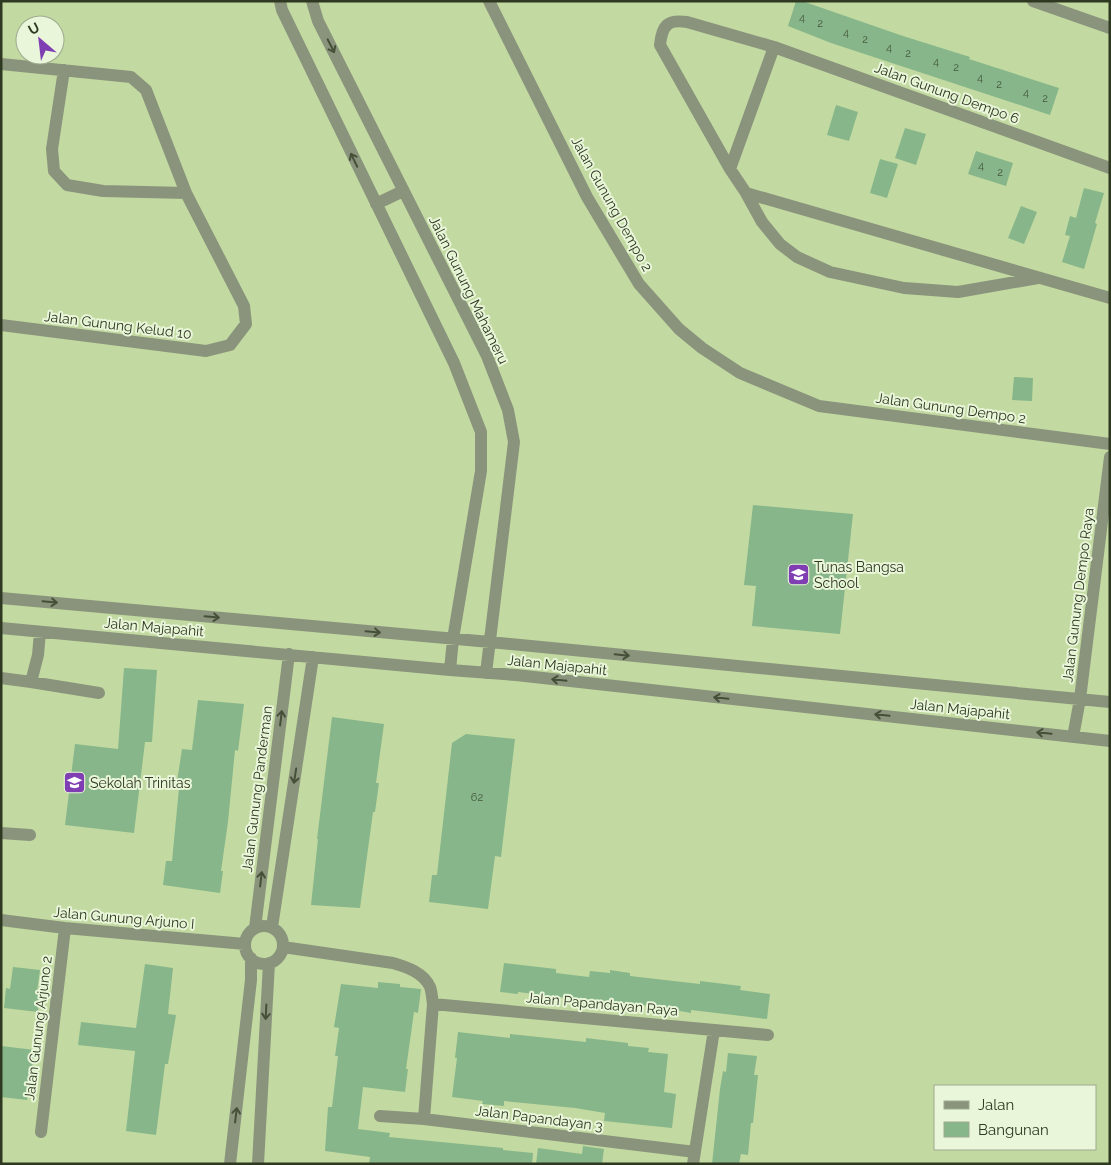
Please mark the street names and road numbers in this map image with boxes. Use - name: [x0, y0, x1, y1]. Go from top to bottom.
- street label: Jalan Gunung Dempo 6: [873, 59, 1021, 127]
- street label: Jalan Gunung Dempo 2: [568, 134, 656, 274]
- street label: Jalan Gunung Mahameru: [426, 213, 512, 367]
- street label: Jalan Gunung Kelud 10: [43, 308, 193, 342]
- street label: Jalan Gunung Dempo 2: [875, 390, 1027, 426]
- street label: Jalan Gunung Dempo Raya: [1059, 507, 1097, 683]
- street label: Jalan Majapahit: [103, 615, 205, 639]
- street label: Jalan Majapahit: [506, 652, 608, 678]
- street label: Jalan Majapahit: [909, 696, 1011, 722]
- street label: Jalan Gunung Panderman: [239, 705, 275, 873]
- street label: Jalan Gunung Arjuno I: [53, 904, 195, 932]
- street label: Jalan Gunung Arjuno 2: [21, 955, 55, 1101]
- street label: Jalan Papandayan Raya: [525, 989, 679, 1019]
- street label: Jalan Papandayan 3: [474, 1102, 604, 1134]

